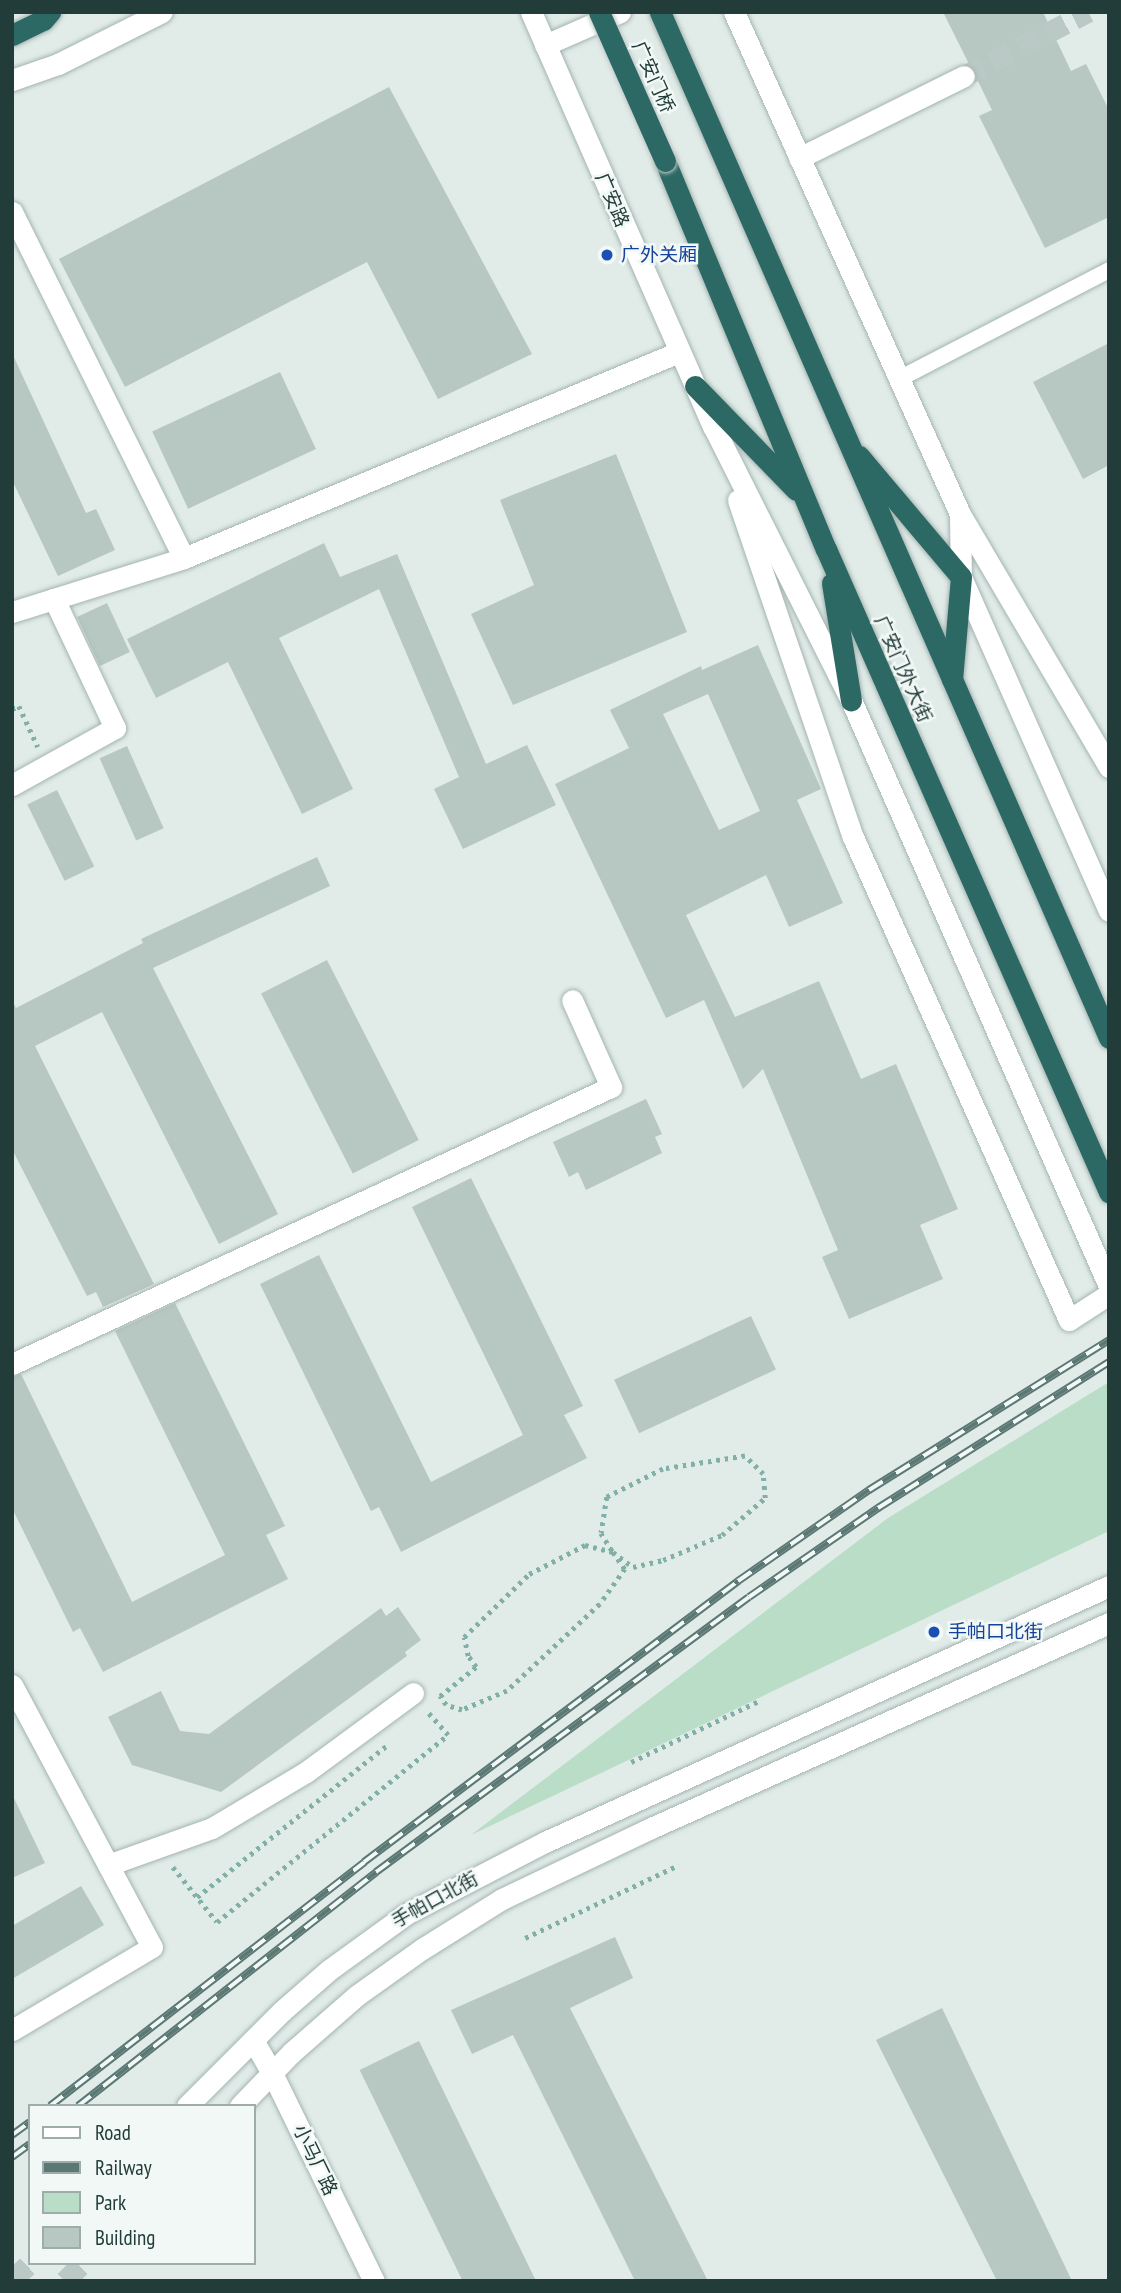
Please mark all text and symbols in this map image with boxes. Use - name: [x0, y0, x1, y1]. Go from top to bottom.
- street label: 广安门桥: [627, 38, 679, 116]
- street label: 广安路: [590, 169, 634, 231]
- place label: 广外关厢: [621, 244, 697, 266]
- marker: 广外关厢: [599, 247, 615, 263]
- street label: 广安门外大街: [869, 612, 937, 726]
- place label: 手帕口北街: [948, 1621, 1043, 1643]
- marker: 手帕口北街: [926, 1624, 942, 1640]
- street label: 手帕口北街: [388, 1867, 482, 1933]
- legend: [28, 2104, 256, 2265]
- text: Road: [95, 2119, 131, 2146]
- street label: 小马厂路: [288, 2121, 342, 2199]
- text: Railway: [95, 2154, 152, 2181]
- text: Park: [95, 2189, 126, 2216]
- text: Building: [95, 2224, 155, 2251]

